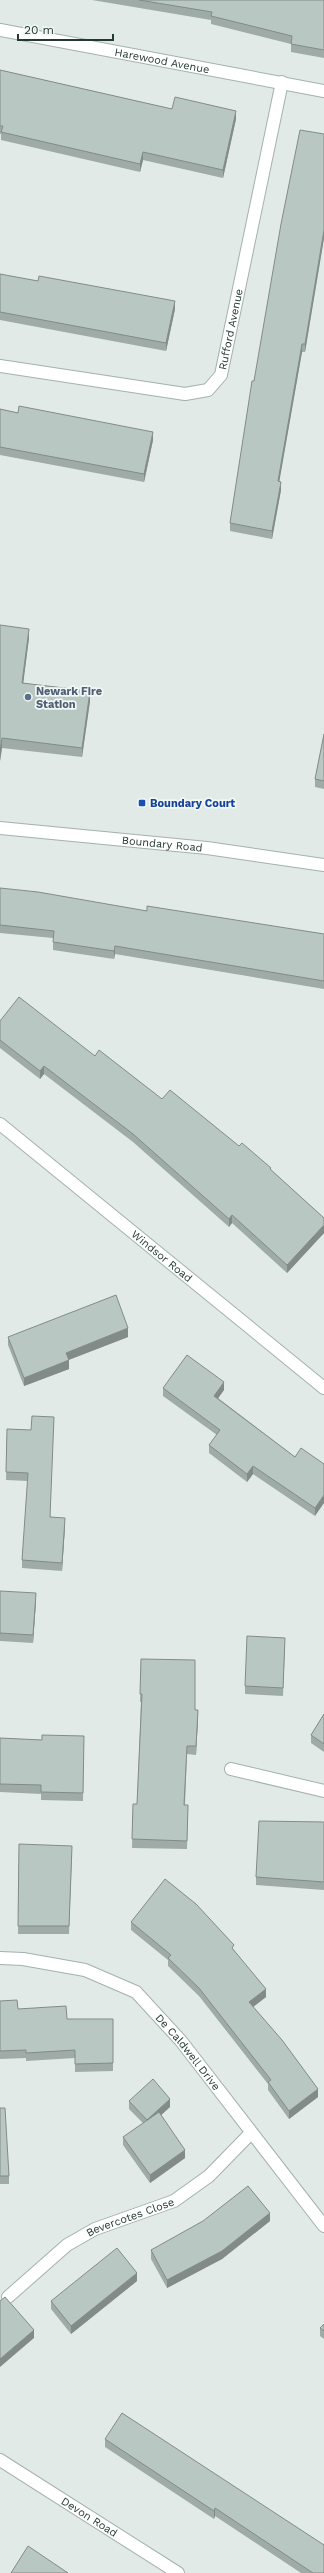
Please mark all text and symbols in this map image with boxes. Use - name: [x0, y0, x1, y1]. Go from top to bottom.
- scale bar: [18, 16, 113, 42]
- text: 20 m: [24, 23, 54, 37]
- street label: Harewood Avenue: [114, 46, 211, 76]
- street label: Rufford Avenue: [216, 288, 246, 371]
- place label: Newark Fire Station: [36, 685, 102, 711]
- marker: Newark Fire Station: [23, 692, 33, 702]
- place label: Boundary Court: [150, 797, 235, 810]
- marker: Boundary Court: [137, 798, 147, 808]
- street label: Boundary Road: [121, 834, 203, 855]
- street label: Windsor Road: [129, 1228, 195, 1285]
- street label: De Caldwell Drive: [152, 2011, 223, 2093]
- street label: Bevercotes Close: [84, 2195, 176, 2240]
- street label: Devon Road: [59, 2495, 120, 2540]

